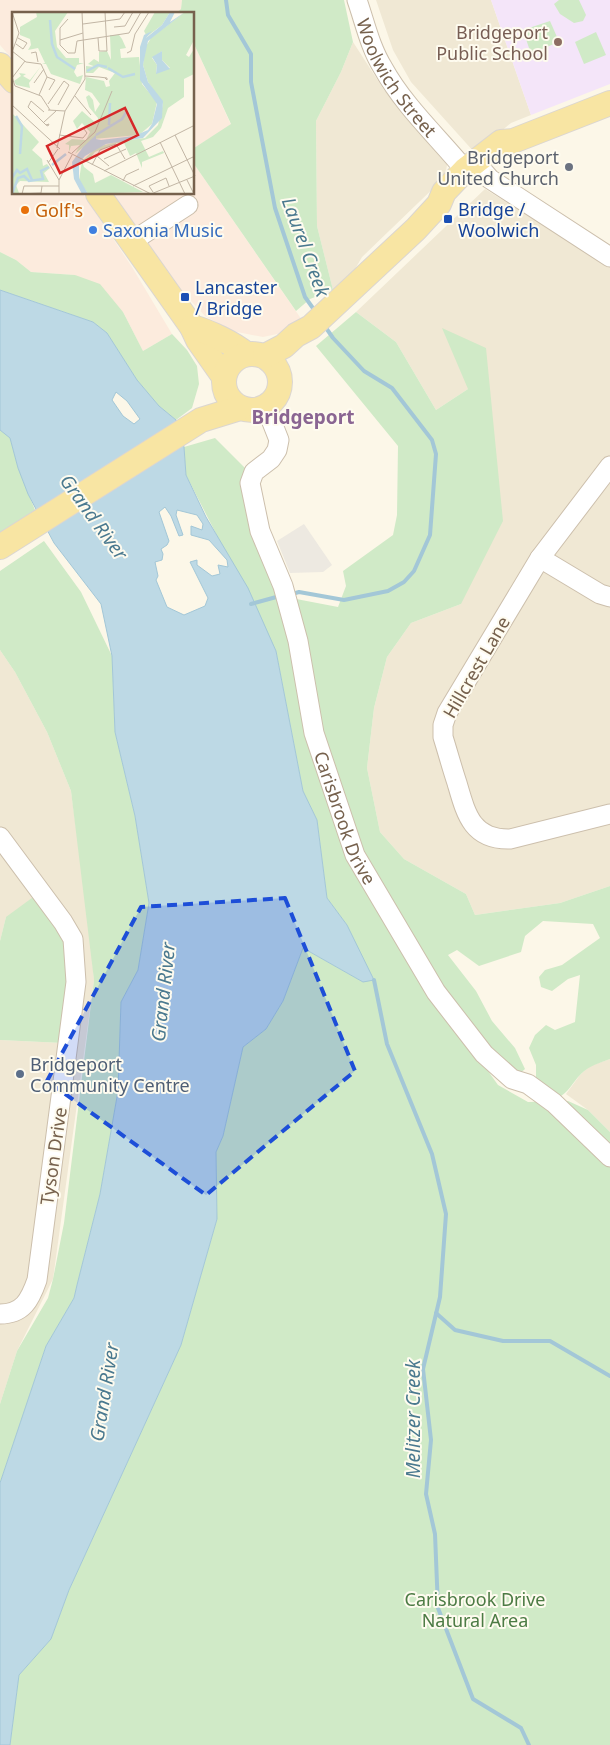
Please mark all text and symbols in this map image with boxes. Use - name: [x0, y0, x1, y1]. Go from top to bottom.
- inset map: [12, 12, 195, 195]
- street label: Woolwich Street: [352, 15, 443, 142]
- place label: Bridgeport Public School: [436, 20, 548, 65]
- marker: Bridgeport Public School: [552, 36, 564, 48]
- place label: Bridgeport United Church: [437, 145, 559, 190]
- marker: Bridgeport United Church: [563, 161, 575, 173]
- water label: Laurel Creek: [276, 194, 336, 301]
- place label: Bridge / Woolwich: [458, 197, 539, 242]
- place label: Golf's: [35, 198, 83, 222]
- marker: Golf's: [19, 204, 31, 216]
- marker: Bridge / Woolwich: [442, 213, 454, 225]
- place label: Saxonia Music: [103, 218, 223, 242]
- marker: Saxonia Music: [87, 224, 99, 236]
- place label: Lancaster / Bridge: [195, 275, 278, 320]
- marker: Lancaster / Bridge: [179, 291, 191, 303]
- district label: Bridgeport: [252, 404, 354, 430]
- water label: Grand River: [54, 469, 135, 566]
- street label: Hillcrest Lane: [437, 612, 515, 722]
- street label: Carisbrook Drive: [309, 748, 382, 889]
- water label: Grand River: [145, 940, 181, 1043]
- place label: Bridgeport Community Centre: [30, 1052, 190, 1097]
- marker: Bridgeport Community Centre: [14, 1068, 26, 1080]
- street label: Tyson Drive: [34, 1105, 72, 1207]
- water label: Grand River: [83, 1339, 125, 1443]
- water label: Melitzer Creek: [400, 1359, 426, 1478]
- park label: Carisbrook Drive Natural Area: [405, 1587, 545, 1632]

